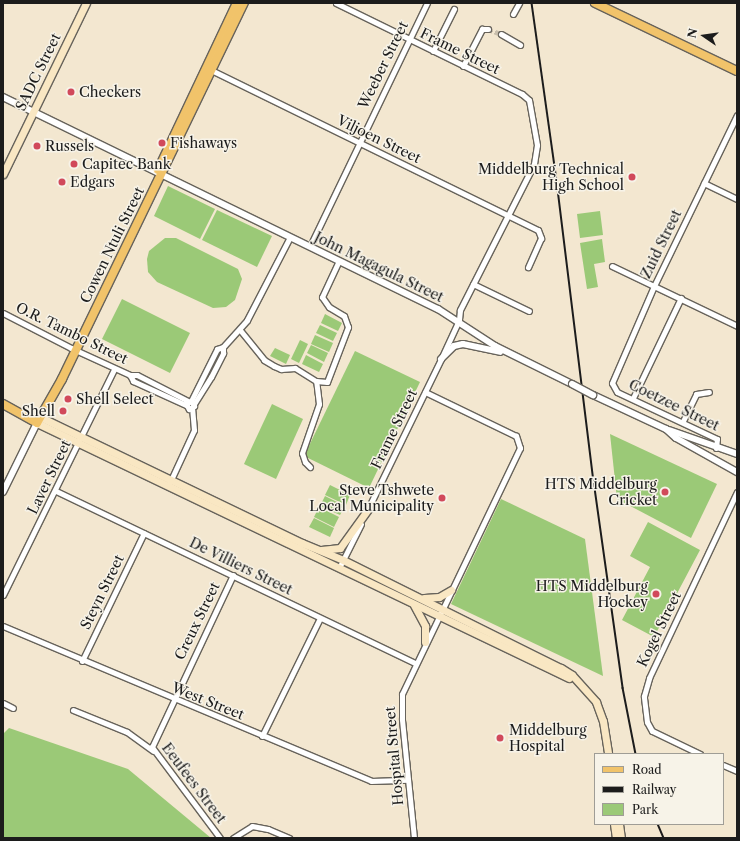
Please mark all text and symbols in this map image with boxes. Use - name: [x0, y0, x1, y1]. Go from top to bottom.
- north arrow: [684, 16, 724, 56]
- street label: Weeber Street: [355, 18, 411, 112]
- street label: Frame Street: [417, 24, 503, 78]
- text: N: [684, 27, 700, 40]
- street label: SADC Street: [12, 31, 64, 113]
- place label: Checkers: [79, 84, 141, 100]
- marker: Checkers: [66, 87, 76, 97]
- street label: Viljoen Street: [334, 111, 424, 167]
- place label: Fishaways: [170, 135, 237, 151]
- place label: Russels: [45, 138, 94, 154]
- marker: Fishaways: [157, 138, 167, 148]
- marker: Russels: [32, 141, 42, 151]
- place label: Capitec Bank: [82, 156, 171, 172]
- marker: Capitec Bank: [69, 159, 79, 169]
- place label: Middelburg Technical High School: [478, 161, 624, 194]
- marker: Middelburg Technical High School: [627, 172, 637, 182]
- place label: Edgars: [70, 174, 115, 190]
- marker: Edgars: [57, 177, 67, 187]
- street label: Cowen Ntuli Street: [77, 184, 147, 306]
- street label: Zuid Street: [637, 207, 685, 281]
- street label: John Magagula Street: [312, 228, 446, 306]
- street label: O.R. Tambo Street: [13, 299, 131, 367]
- street label: Coetzee Street: [626, 376, 722, 434]
- street label: Frame Street: [367, 386, 421, 472]
- place label: Shell Select: [76, 391, 154, 407]
- marker: Shell Select: [63, 394, 73, 404]
- place label: Shell: [22, 403, 55, 419]
- marker: Shell: [58, 406, 68, 416]
- street label: Laver Street: [24, 437, 74, 517]
- place label: HTS Middelburg Cricket: [545, 476, 657, 508]
- place label: Steve Tshwete Local Municipality: [309, 482, 434, 514]
- marker: HTS Middelburg Cricket: [660, 487, 670, 497]
- marker: Steve Tshwete Local Municipality: [437, 493, 447, 503]
- street label: De Villiers Street: [186, 534, 296, 598]
- street label: Steyn Street: [77, 552, 127, 632]
- place label: HTS Middelburg Hockey: [536, 578, 648, 610]
- street label: Creux Street: [171, 579, 223, 663]
- street label: Kogel Street: [634, 589, 684, 669]
- marker: HTS Middelburg Hockey: [651, 589, 661, 599]
- street label: West Street: [169, 679, 247, 723]
- street label: Hospital Street: [381, 706, 407, 806]
- place label: Middelburg Hospital: [509, 722, 587, 754]
- marker: Middelburg Hospital: [494, 732, 506, 744]
- street label: Eeufees Street: [158, 740, 230, 826]
- legend: [594, 753, 724, 825]
- text: Road: [632, 762, 662, 777]
- text: Railway: [632, 782, 677, 797]
- text: Park: [632, 802, 658, 817]

